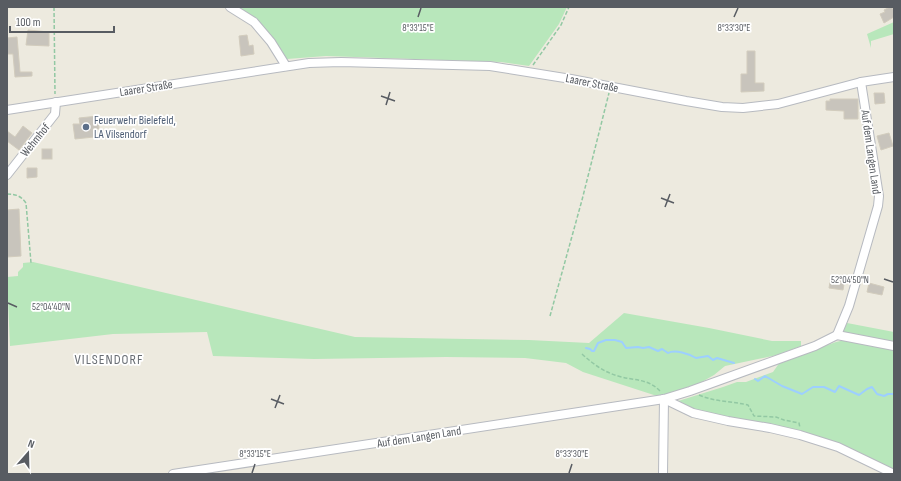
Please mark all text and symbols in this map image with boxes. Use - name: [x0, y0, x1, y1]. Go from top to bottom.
- scale bar: [10, 8, 114, 34]
- text: 100 m: [16, 15, 41, 30]
- text: 8°33'15"E: [402, 22, 434, 34]
- text: 8°33'30"E: [718, 22, 750, 34]
- street label: Laarer Straße: [564, 71, 620, 96]
- street label: Laarer Straße: [118, 77, 174, 100]
- street label: Auf dem Langen Land: [857, 108, 884, 195]
- place label: Feuerwehr Bielefeld, LA Vilsendorf: [94, 113, 176, 142]
- street label: Wehmhof: [17, 120, 54, 160]
- marker: Feuerwehr Bielefeld, LA Vilsendorf: [81, 122, 91, 132]
- text: 52°04'50"N: [831, 274, 869, 286]
- text: 52°04'40"N: [32, 301, 70, 313]
- district label: VILSENDORF: [75, 351, 143, 368]
- street label: Auf dem Langen Land: [375, 423, 462, 452]
- north arrow: [8, 433, 48, 473]
- text: N: [26, 437, 36, 451]
- text: 8°33'15"E: [239, 448, 271, 460]
- text: 8°33'30"E: [556, 448, 588, 460]

